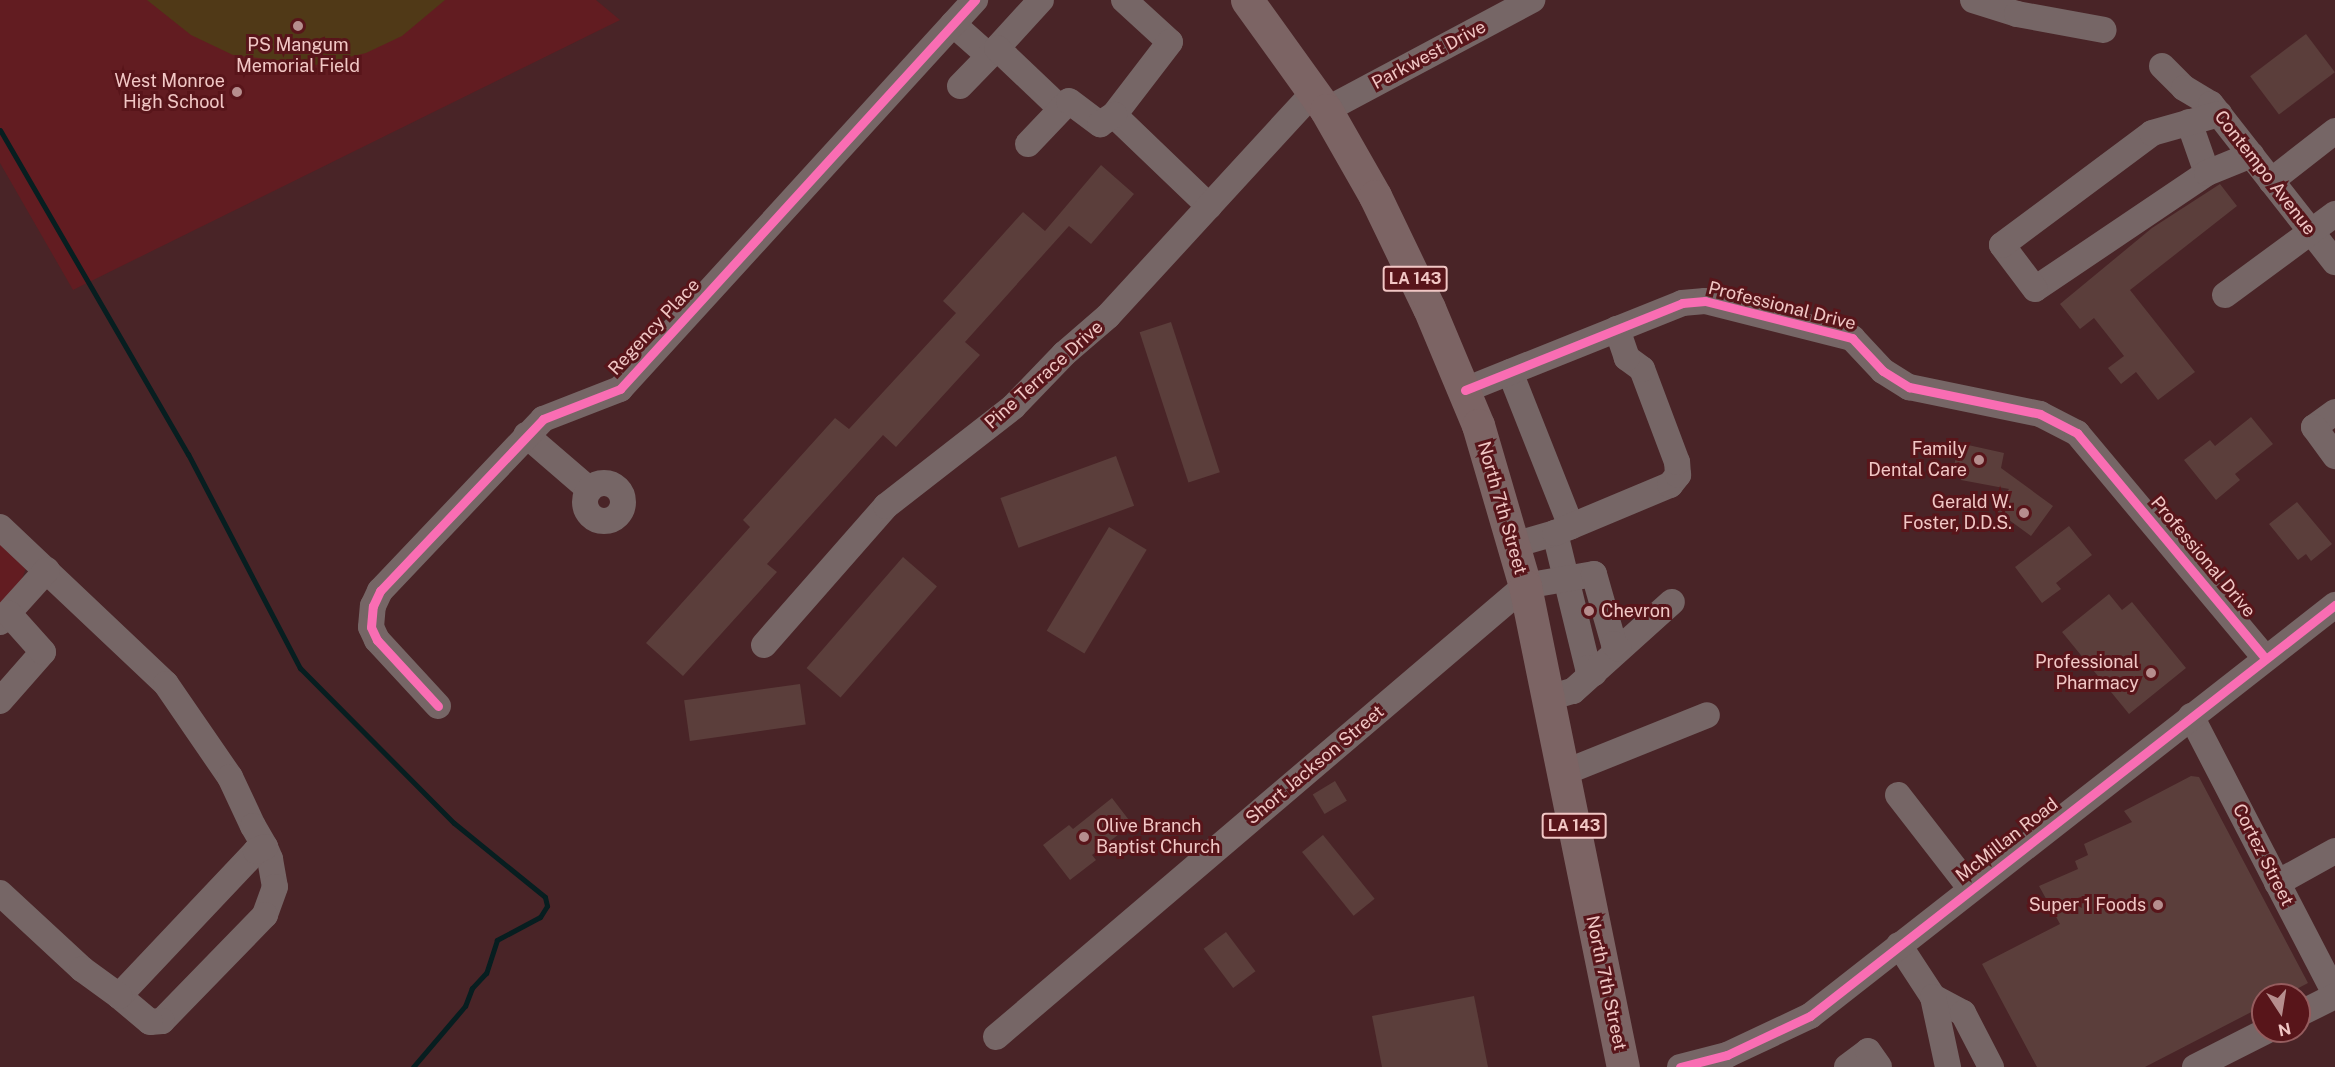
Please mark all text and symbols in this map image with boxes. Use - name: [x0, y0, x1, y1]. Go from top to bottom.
- street label: Parkwest Drive: [1368, 16, 1490, 94]
- marker: PS Mangum Memorial Field: [291, 19, 305, 33]
- place label: PS Mangum Memorial Field: [236, 35, 360, 78]
- place label: West Monroe High School: [115, 71, 225, 113]
- marker: West Monroe High School: [230, 85, 244, 99]
- street label: Contempo Avenue: [2210, 106, 2320, 240]
- road number: LA 143: [1382, 266, 1448, 292]
- street label: Regency Place: [604, 274, 704, 380]
- street label: Professional Drive: [1706, 277, 1858, 335]
- street label: Pine Terrace Drive: [980, 316, 1108, 434]
- street label: North 7th Street: [1473, 439, 1531, 577]
- place label: Family Dental Care: [1868, 439, 1967, 482]
- marker: Family Dental Care: [1972, 453, 1986, 467]
- place label: Gerald W. Foster, D.D.S.: [1903, 492, 2012, 534]
- street label: Professional Drive: [2146, 492, 2260, 622]
- marker: Gerald W. Foster, D.D.S.: [2017, 506, 2031, 520]
- place label: Chevron: [1601, 600, 1670, 622]
- marker: Chevron: [1582, 604, 1596, 618]
- place label: Professional Pharmacy: [2035, 652, 2139, 694]
- marker: Professional Pharmacy: [2144, 666, 2158, 680]
- street label: Short Jackson Street: [1241, 701, 1389, 829]
- street label: McMillan Road: [1952, 793, 2062, 887]
- street label: Cortez Street: [2228, 800, 2298, 910]
- road number: LA 143: [1541, 813, 1607, 839]
- place label: Olive Branch Baptist Church: [1096, 816, 1220, 858]
- marker: Olive Branch Baptist Church: [1077, 830, 1091, 844]
- place label: Super 1 Foods: [2029, 894, 2146, 916]
- marker: Super 1 Foods: [2151, 898, 2165, 912]
- street label: North 7th Street: [1581, 914, 1631, 1052]
- north arrow: [2251, 983, 2311, 1043]
- text: N: [2276, 1019, 2293, 1040]

